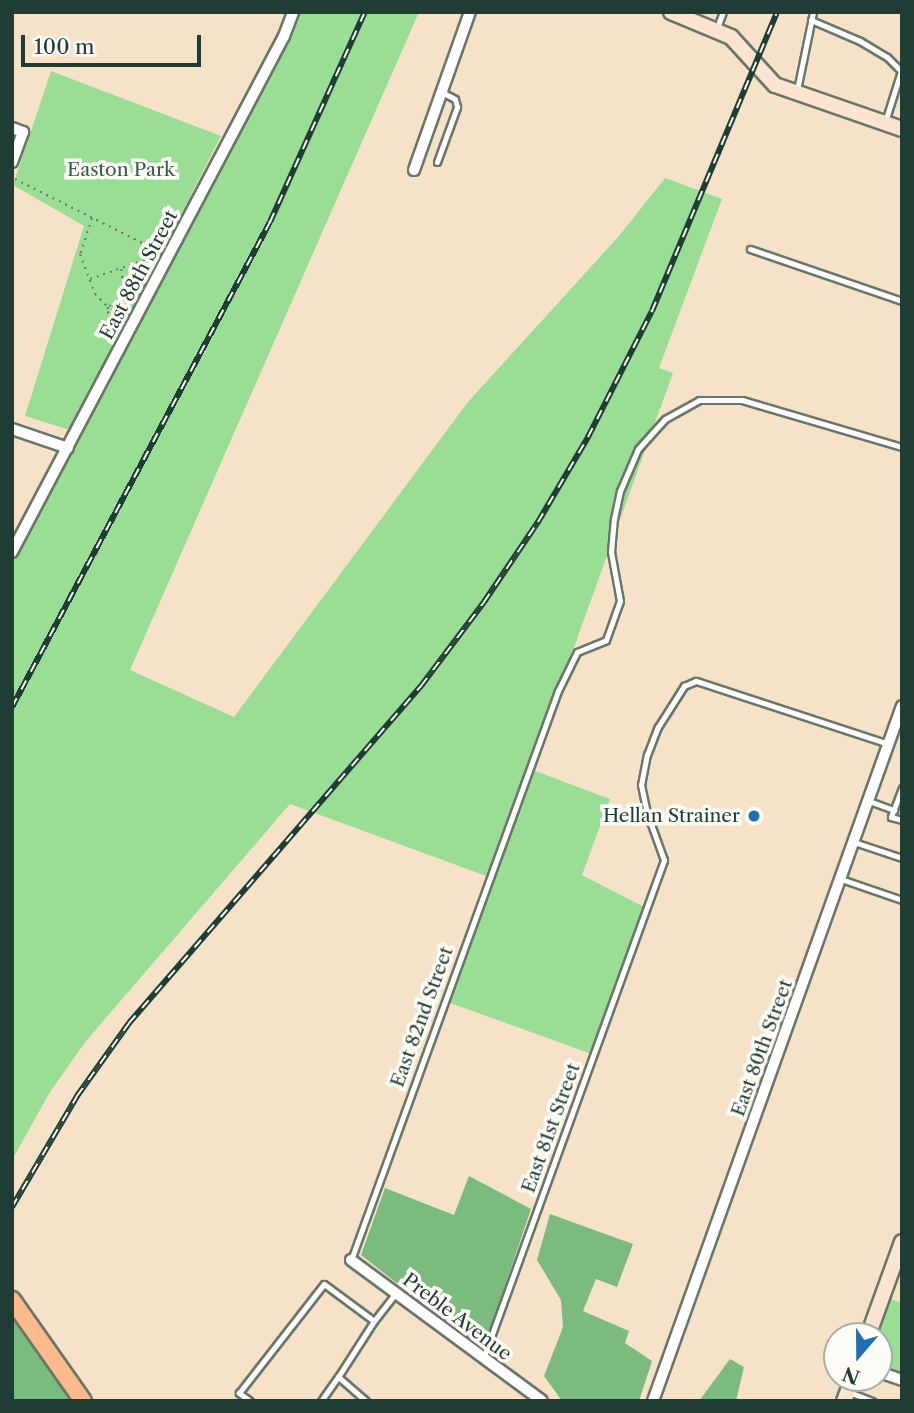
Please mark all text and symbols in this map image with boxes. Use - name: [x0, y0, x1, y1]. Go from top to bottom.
- scale bar: [24, 21, 205, 65]
- text: 100 m: [34, 34, 95, 59]
- park label: Easton Park: [67, 159, 175, 181]
- street label: East 88th Street: [95, 206, 183, 344]
- place label: Hellan Strainer: [603, 805, 740, 827]
- marker: Hellan Strainer: [746, 808, 762, 824]
- street label: East 82nd Street: [386, 944, 458, 1090]
- street label: East 80th Street: [727, 976, 797, 1120]
- street label: East 81st Street: [517, 1060, 585, 1196]
- street label: Preble Avenue: [398, 1268, 516, 1366]
- north arrow: [823, 1322, 893, 1392]
- text: N: [840, 1362, 863, 1389]

